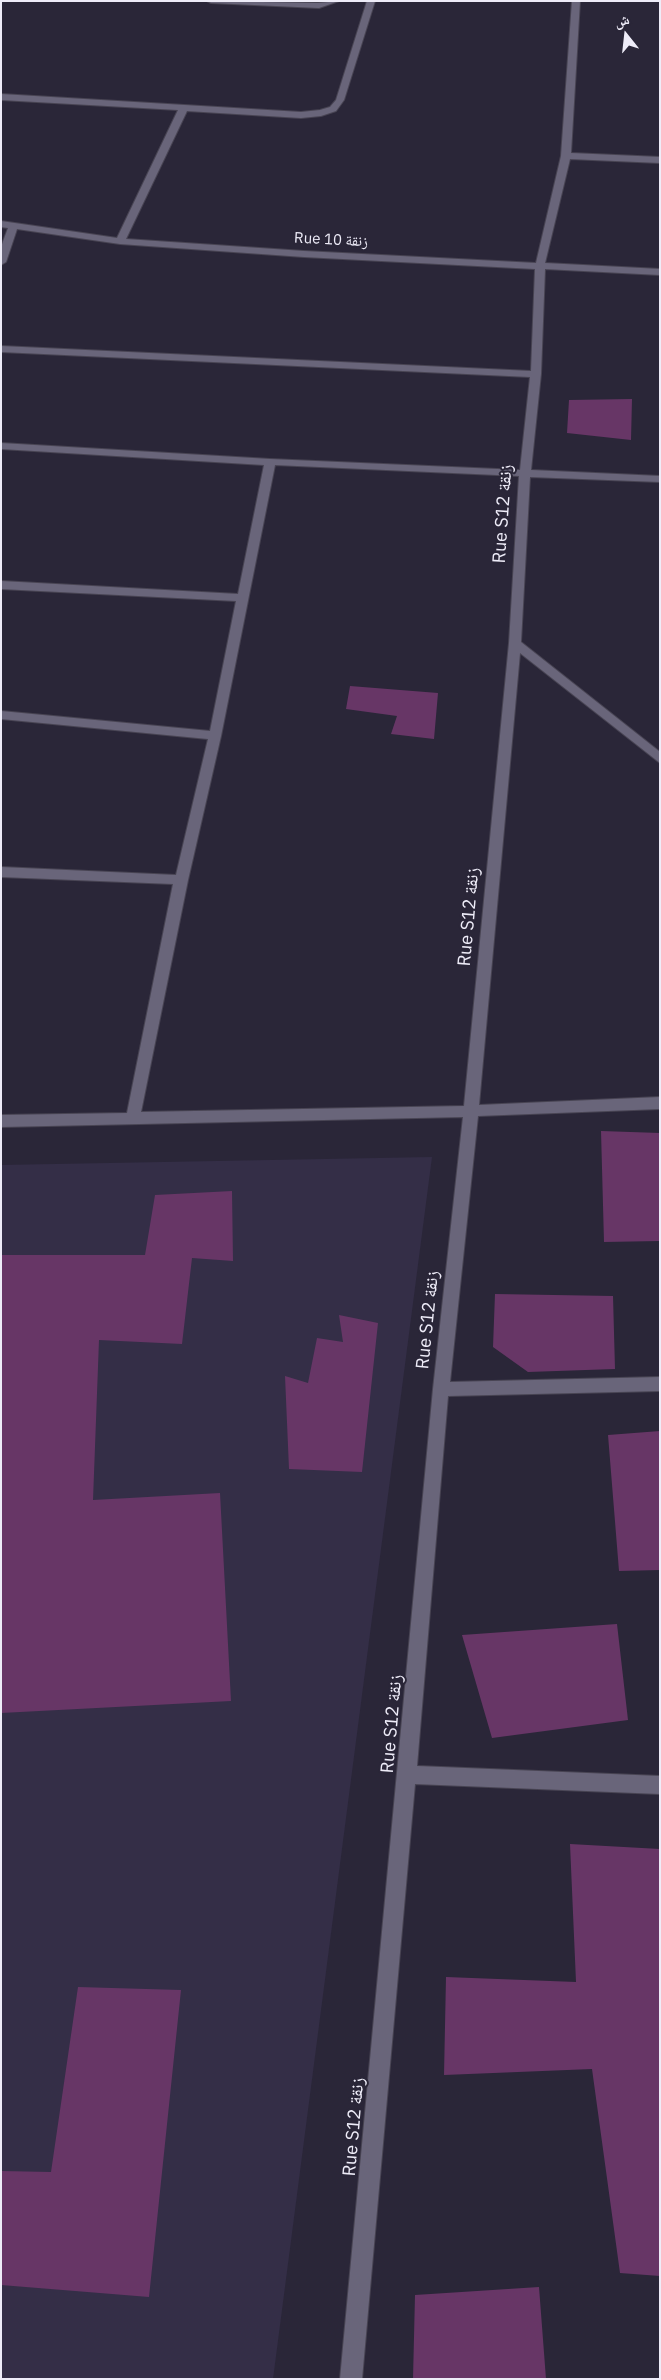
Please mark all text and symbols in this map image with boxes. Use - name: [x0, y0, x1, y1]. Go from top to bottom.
- north arrow: [601, 10, 651, 60]
- text: ش: [612, 10, 631, 31]
- street label: Rue 10 زنقة: [294, 229, 368, 251]
- street label: Rue S12 زنقة: [489, 464, 517, 564]
- street label: Rue S12 زنقة: [454, 867, 484, 967]
- street label: Rue S12 زنقة: [412, 1270, 444, 1370]
- street label: Rue S12 زنقة: [377, 1674, 407, 1774]
- street label: Rue S12 زنقة: [339, 2077, 369, 2177]

